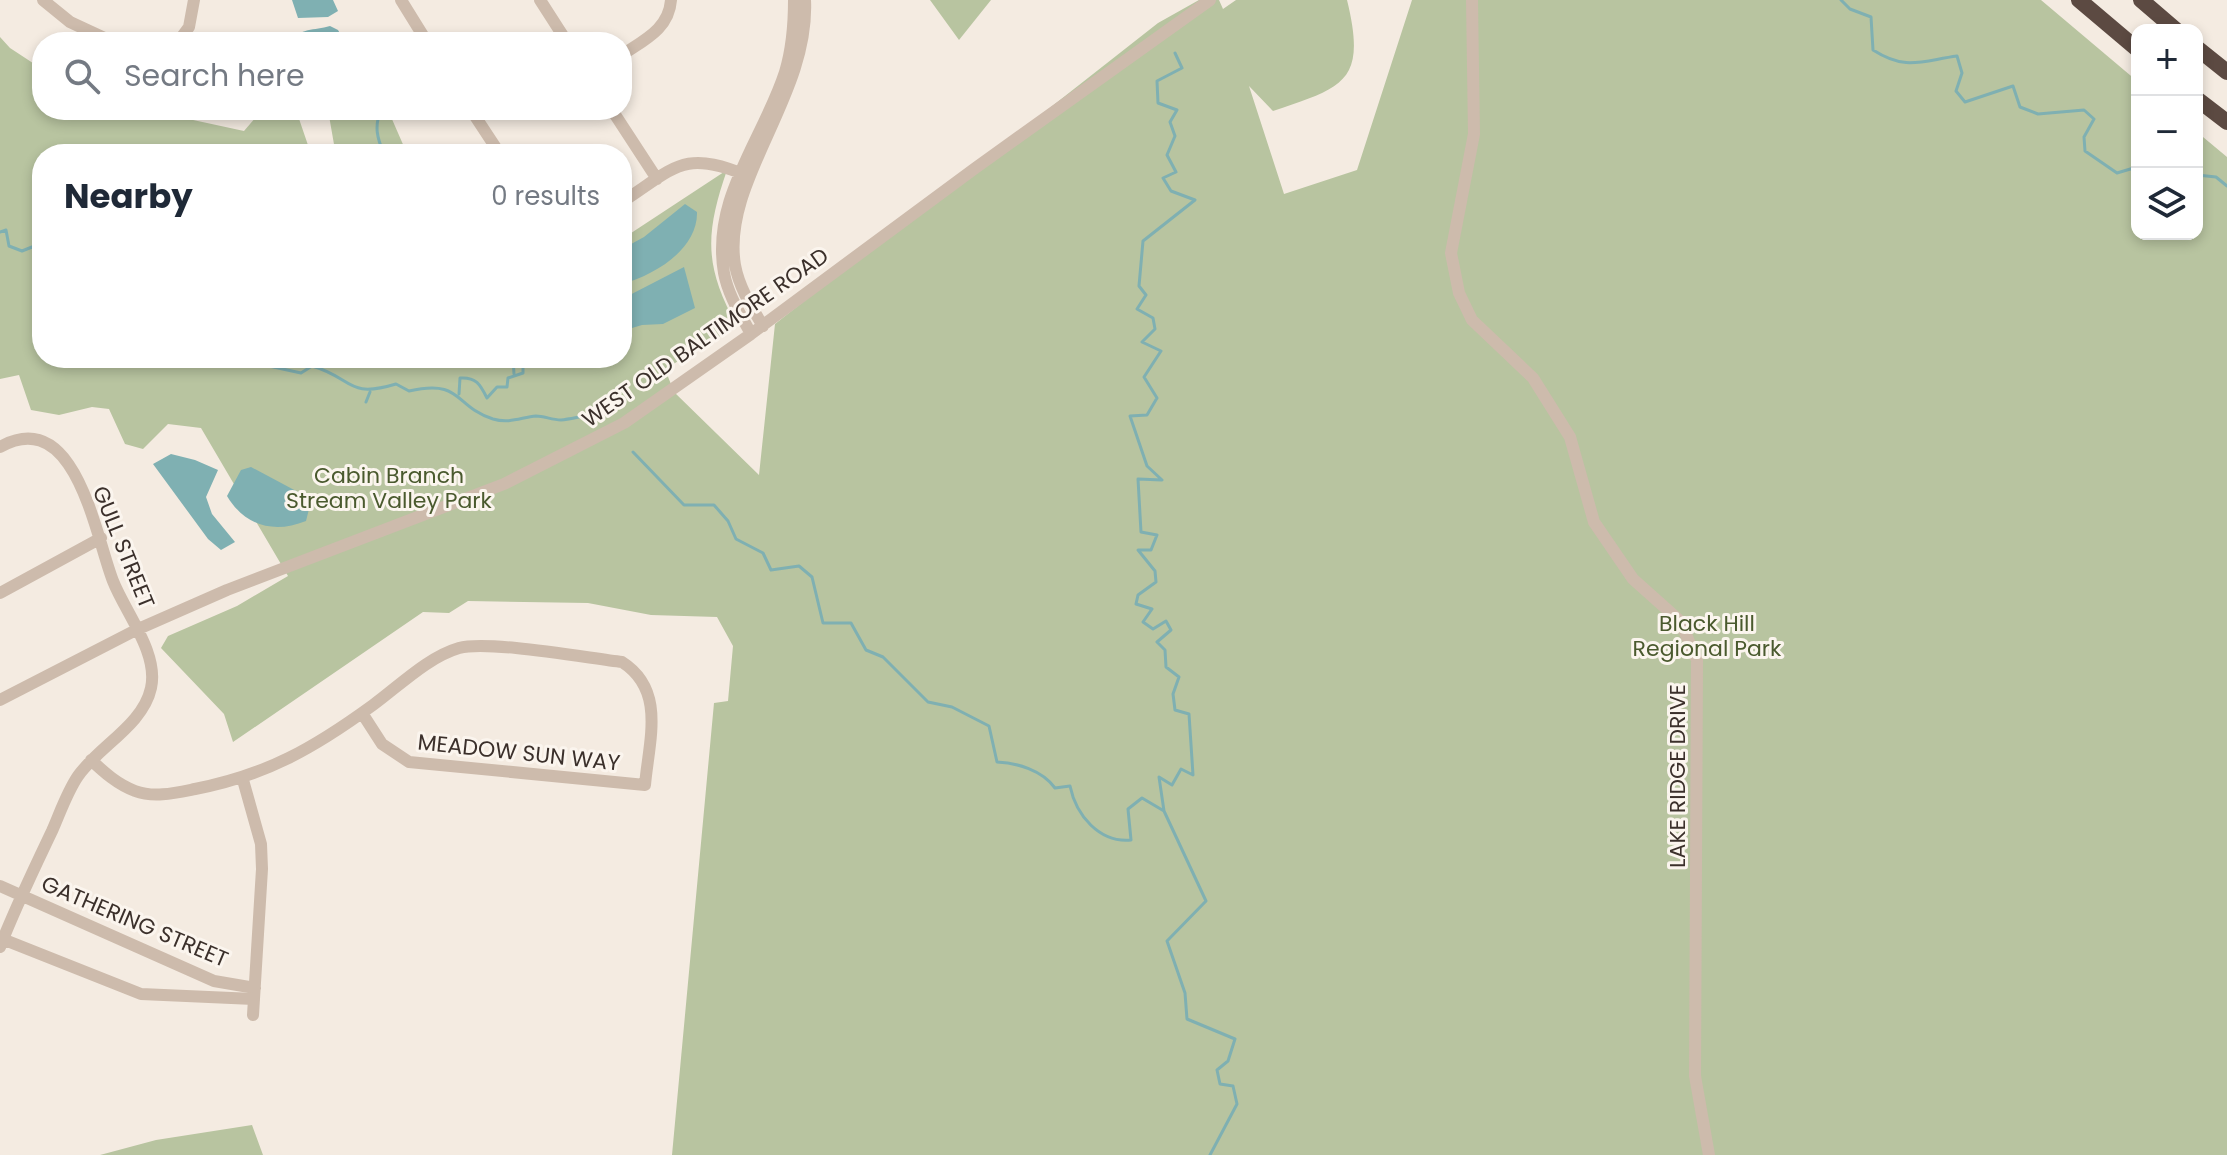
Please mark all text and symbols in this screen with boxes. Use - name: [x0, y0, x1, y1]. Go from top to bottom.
- map controls: [2131, 24, 2203, 240]
- button: +: [2131, 24, 2203, 96]
- search box: [32, 32, 632, 120]
- icon: search: [60, 54, 104, 98]
- text: Search here: [124, 54, 305, 97]
- button: −: [2131, 96, 2203, 168]
- button: layers: [2131, 168, 2203, 240]
- text: Nearby: [64, 172, 193, 220]
- text: 0 results: [491, 178, 600, 214]
- street label: WEST OLD BALTIMORE ROAD: [576, 240, 835, 435]
- park label: Cabin Branch Stream Valley Park: [286, 460, 493, 516]
- street label: GULL STREET: [85, 481, 162, 613]
- park label: Black Hill Regional Park: [1633, 608, 1782, 664]
- street label: LAKE RIDGE DRIVE: [1662, 684, 1693, 868]
- street label: MEADOW SUN WAY: [416, 726, 622, 779]
- street label: GATHERING STREET: [37, 868, 233, 975]

